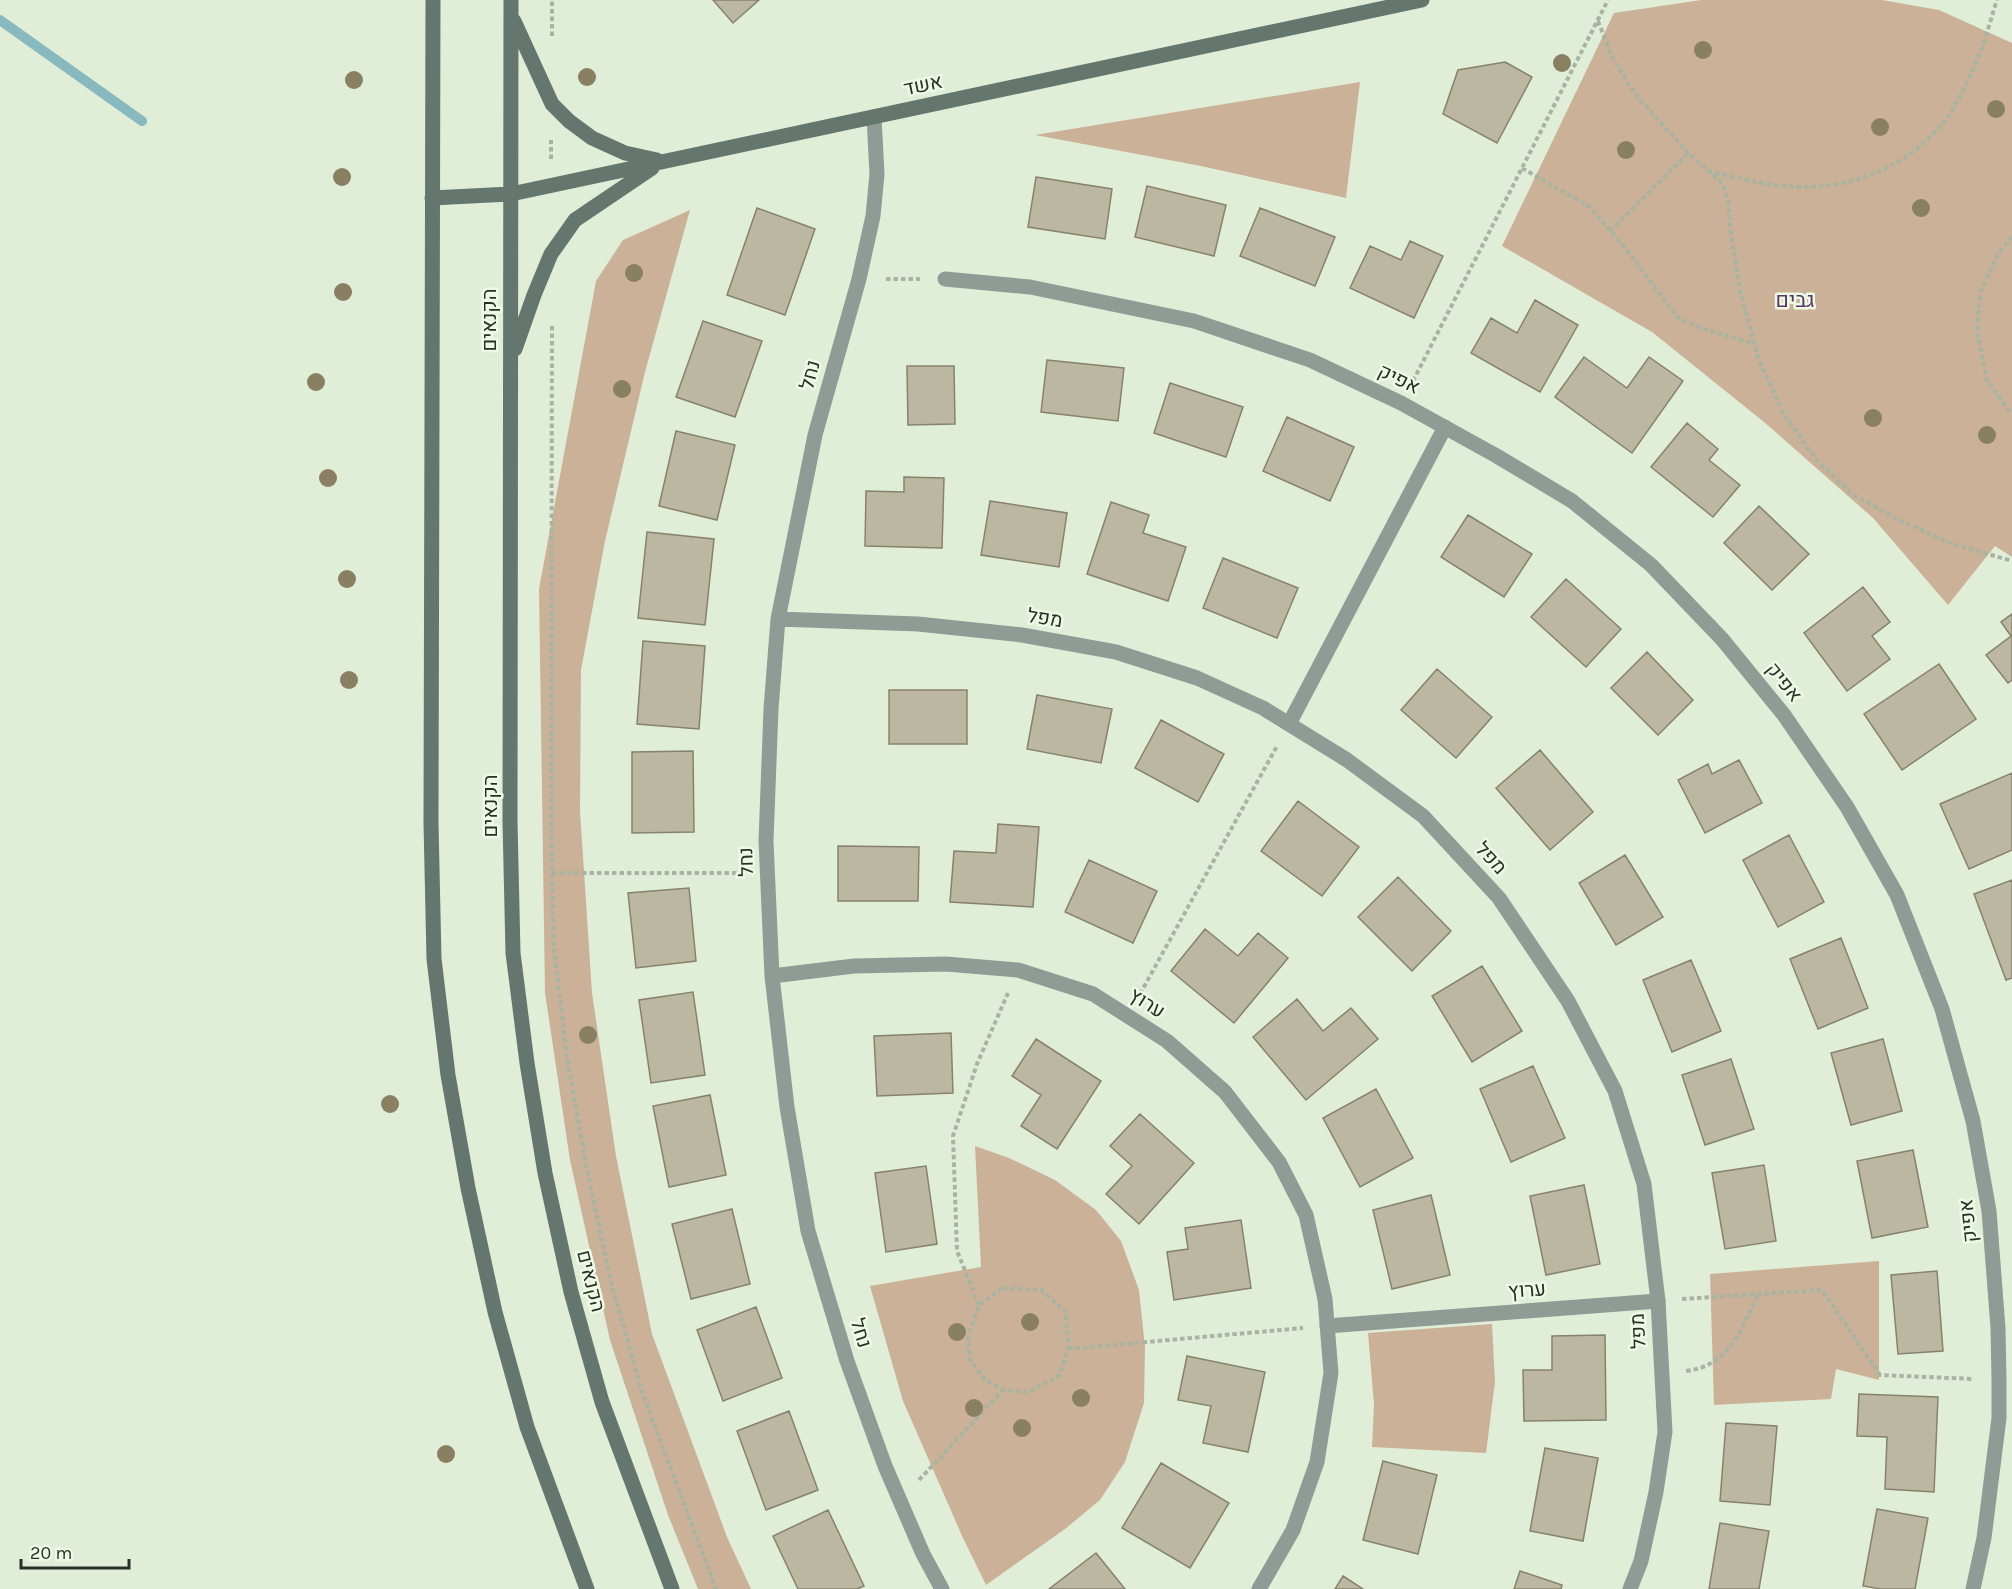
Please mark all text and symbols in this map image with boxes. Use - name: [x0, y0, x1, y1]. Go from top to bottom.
- street label: אשד: [901, 70, 945, 100]
- street label: הקנאים: [478, 288, 501, 352]
- district label: גבים: [1776, 288, 1814, 312]
- street label: נחל: [795, 358, 825, 392]
- street label: אפיק: [1374, 359, 1424, 399]
- street label: מפל: [1026, 604, 1064, 632]
- street label: אפיק: [1761, 658, 1807, 706]
- street label: הקנאים: [479, 774, 502, 838]
- street label: מפל: [1470, 837, 1512, 879]
- street label: נחל: [734, 847, 758, 877]
- street label: ערוץ: [1125, 983, 1169, 1023]
- street label: אפיק: [1954, 1198, 1982, 1244]
- street label: הקנאים: [572, 1248, 610, 1314]
- street label: ערוץ: [1507, 1277, 1547, 1303]
- street label: מפל: [1626, 1313, 1650, 1349]
- street label: נחל: [846, 1315, 876, 1351]
- scale bar: [21, 1532, 129, 1570]
- text: 20 m: [30, 1542, 72, 1564]

